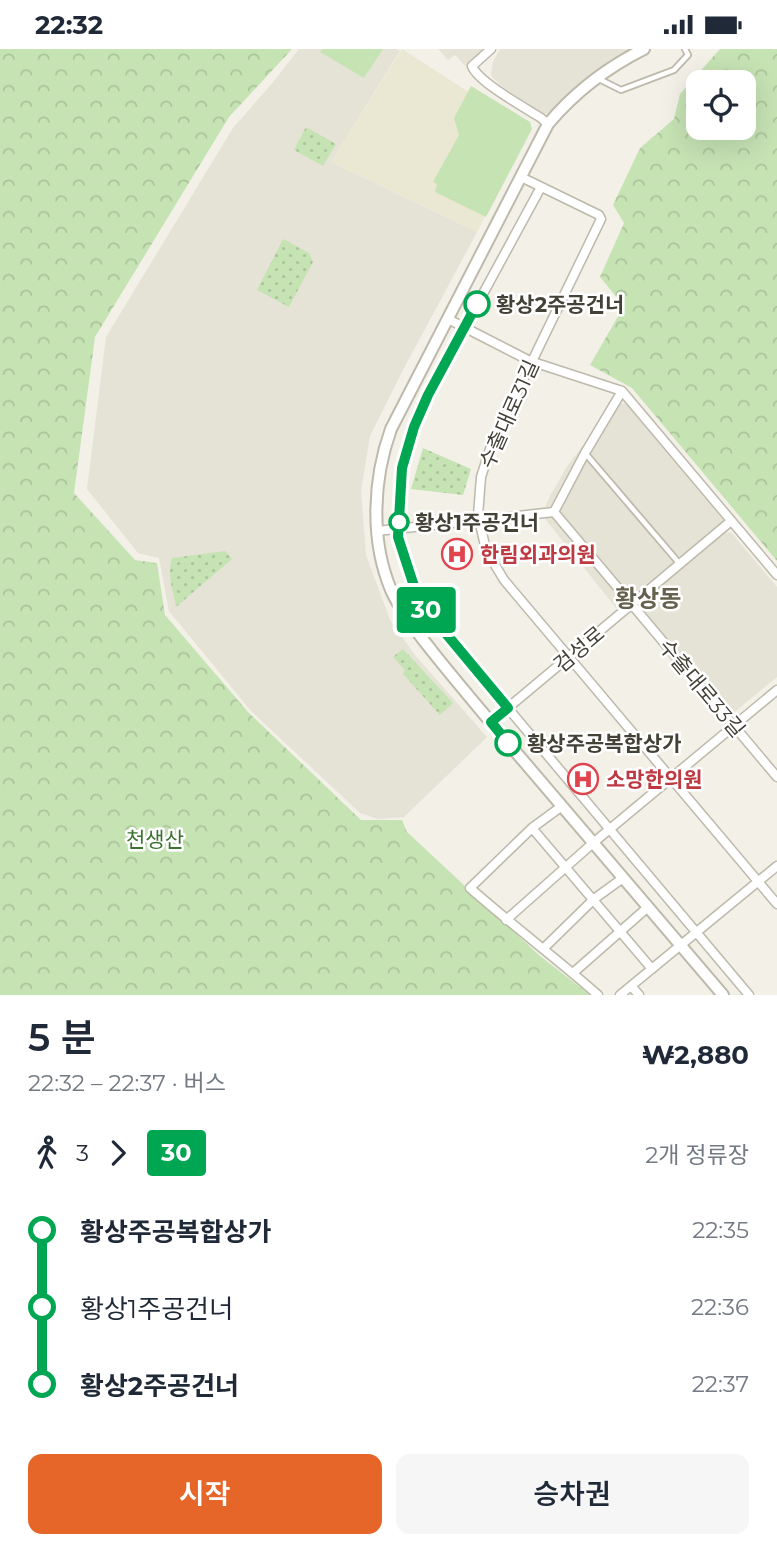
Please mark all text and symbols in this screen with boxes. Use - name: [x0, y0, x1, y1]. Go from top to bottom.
- text: 22:32: [35, 9, 103, 41]
- map controls: [686, 70, 756, 140]
- button: locate: [686, 70, 756, 140]
- marker: 황상2주공건너: [464, 291, 490, 317]
- place label: 황상2주공건너: [496, 292, 624, 317]
- street label: 수출대로31길: [474, 356, 544, 472]
- place label: 황상1주공건너: [415, 510, 539, 535]
- marker: 황상1주공건너: [389, 512, 409, 532]
- hospital icon: 한림외과의원: [440, 537, 474, 571]
- place label: 한림외과의원: [480, 542, 596, 567]
- district label: 황상동: [615, 584, 681, 613]
- line badge: 30: [394, 587, 458, 633]
- text: 30: [411, 595, 441, 624]
- street label: 검성로: [549, 621, 609, 677]
- street label: 수출대로33길: [654, 634, 750, 742]
- marker: 황상주공복합상가: [495, 730, 521, 756]
- place label: 황상주공복합상가: [527, 731, 682, 756]
- hospital icon: 소망한의원: [566, 762, 600, 796]
- place label: 소망한의원: [606, 767, 703, 792]
- park label: 천생산: [126, 827, 184, 852]
- text: 5 분: [28, 1014, 96, 1061]
- text: ₩2,880: [642, 1039, 749, 1071]
- text: 22:32 – 22:37 · 버스: [28, 1069, 226, 1097]
- icon: walk: [28, 1134, 66, 1172]
- icon: forward: [99, 1134, 137, 1172]
- text: 30: [161, 1138, 192, 1167]
- text: 3: [76, 1139, 89, 1167]
- text: 2개 정류장: [645, 1141, 749, 1169]
- text: 황상주공복합상가: [80, 1216, 271, 1248]
- text: 22:35: [692, 1216, 749, 1244]
- text: 황상1주공건너: [80, 1293, 233, 1325]
- text: 22:36: [691, 1293, 749, 1321]
- text: 황상2주공건너: [80, 1370, 239, 1402]
- text: 22:37: [692, 1370, 749, 1398]
- button: 시작: [28, 1454, 382, 1534]
- button: 승차권: [396, 1454, 749, 1534]

